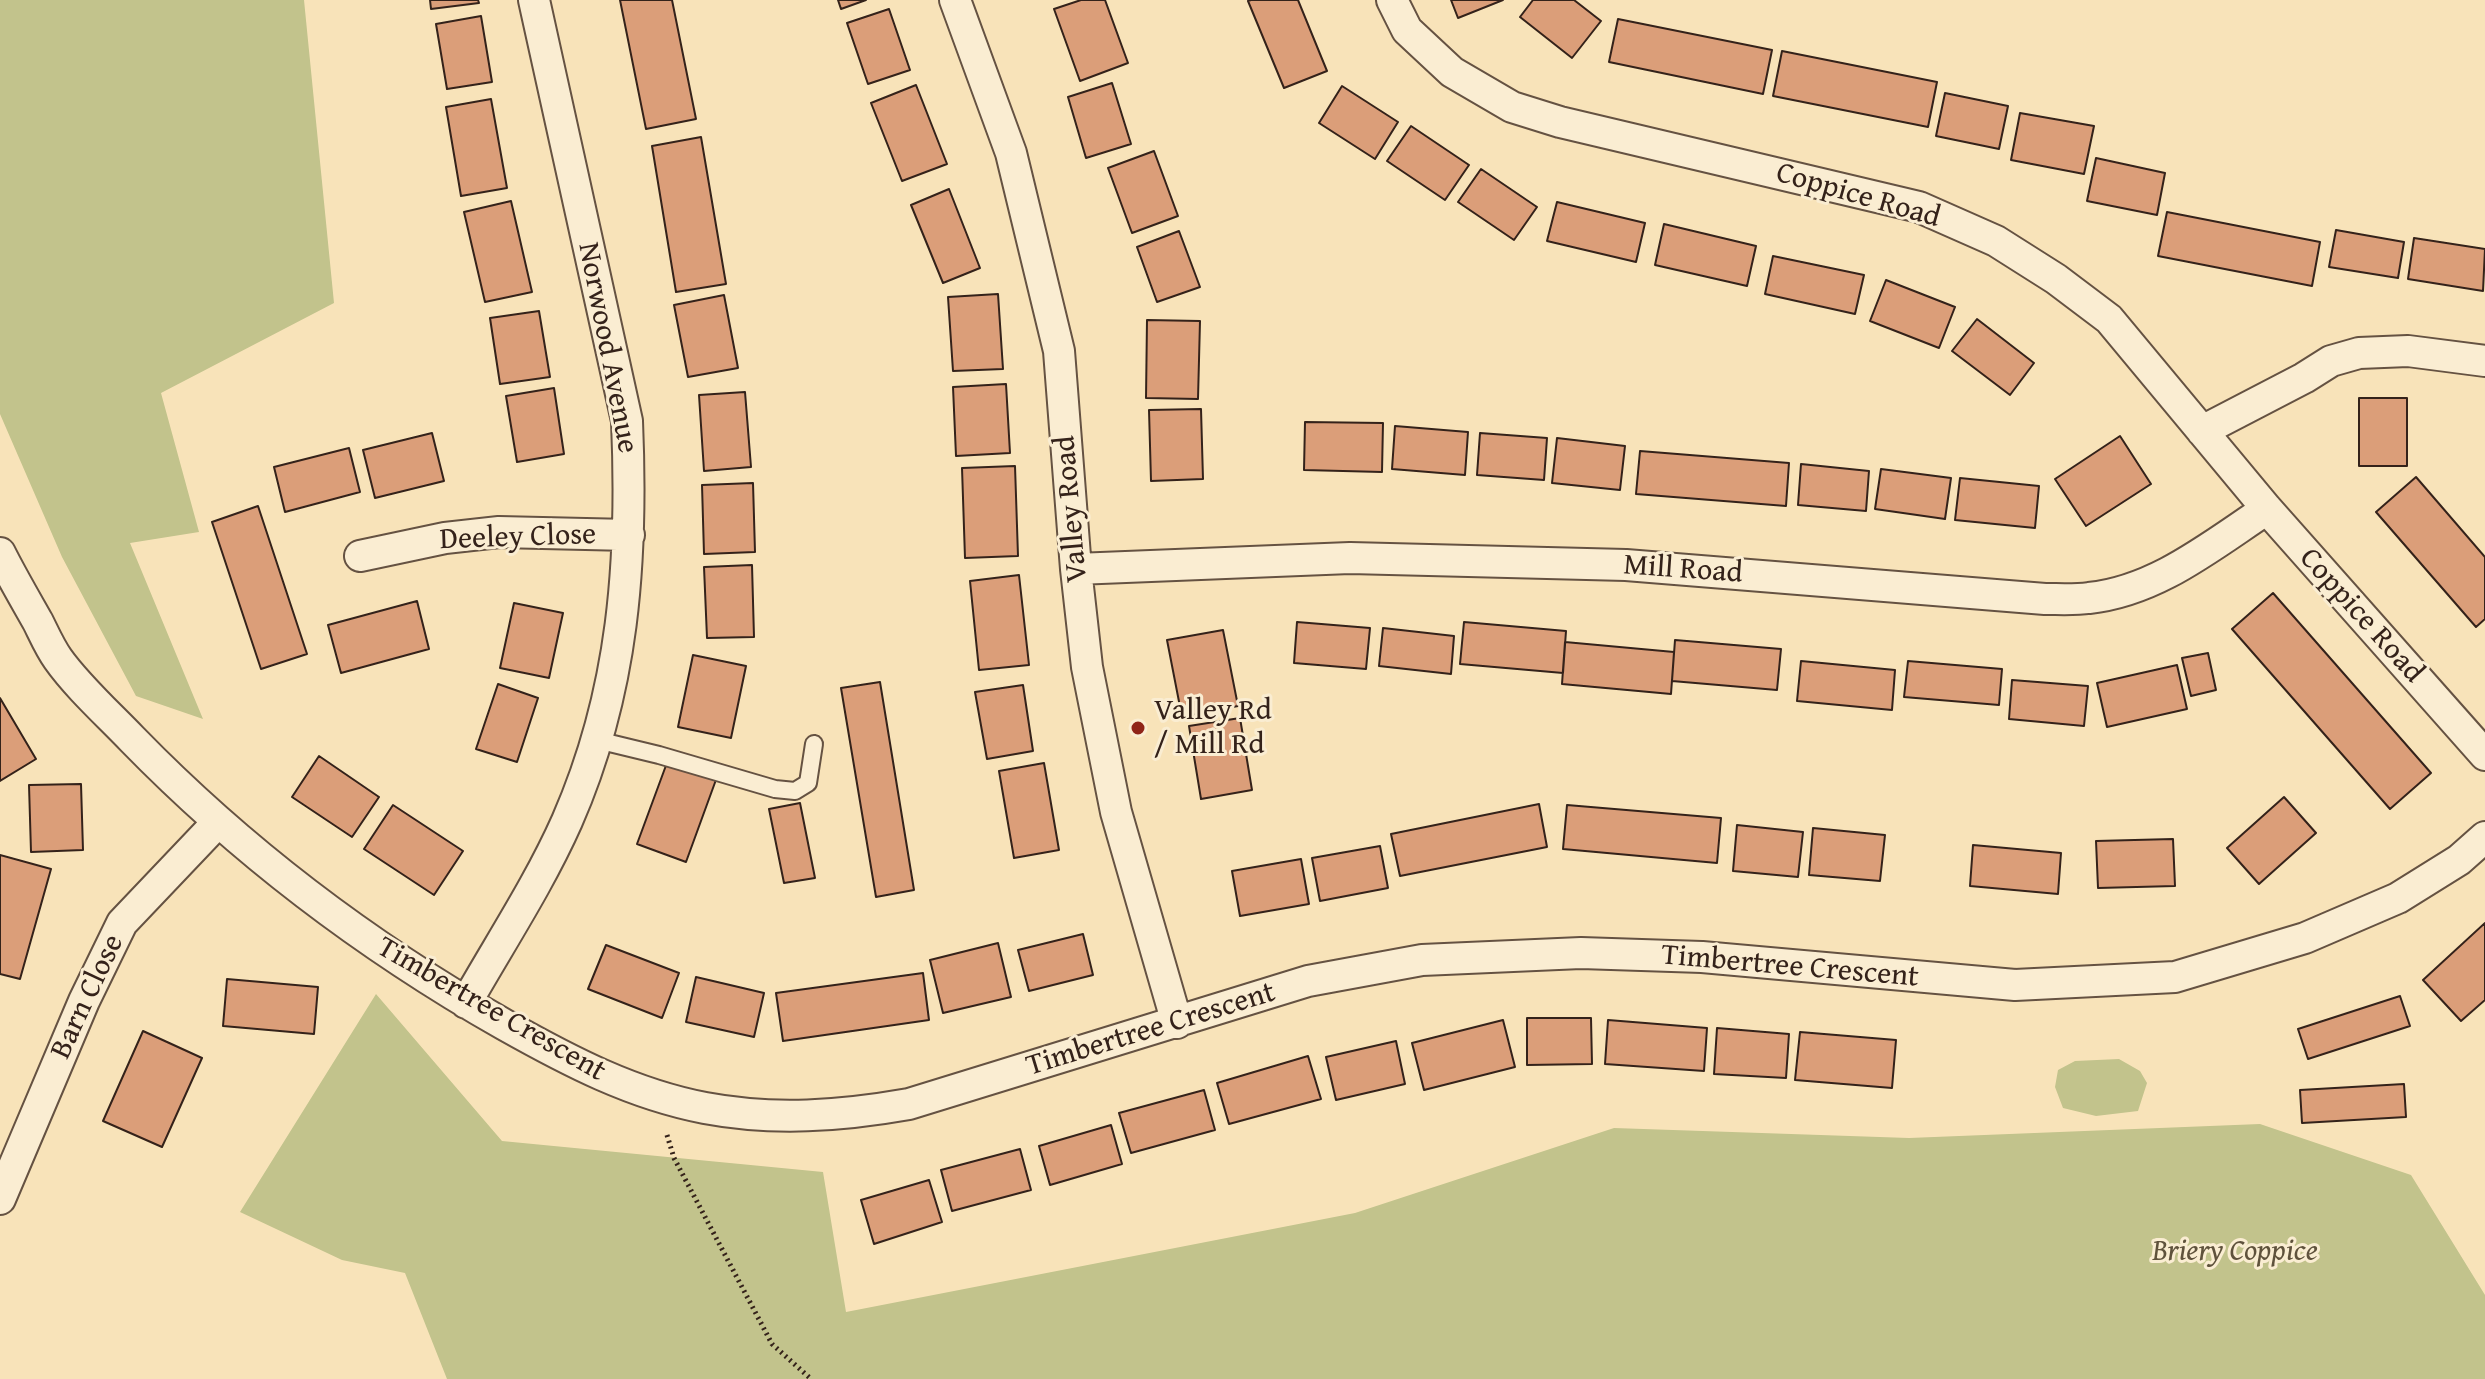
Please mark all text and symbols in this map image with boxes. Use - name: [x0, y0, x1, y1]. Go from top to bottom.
- street label: Coppice Road: [1772, 155, 1944, 237]
- street label: Norwood Avenue: [569, 240, 645, 456]
- street label: Valley Road: [1048, 434, 1096, 584]
- street label: Deeley Close: [439, 517, 597, 559]
- street label: Coppice Road: [2291, 541, 2431, 691]
- street label: Mill Road: [1622, 548, 1744, 592]
- place label: Valley Rd / Mill Rd: [1154, 693, 1272, 764]
- marker: Valley Rd / Mill Rd: [1129, 719, 1147, 737]
- street label: Barn Close: [44, 929, 132, 1065]
- street label: Timbertree Crescent: [370, 930, 612, 1090]
- street label: Timbertree Crescent: [1660, 938, 1920, 996]
- street label: Timbertree Crescent: [1022, 975, 1280, 1085]
- park label: Briery Coppice: [2152, 1234, 2318, 1270]

